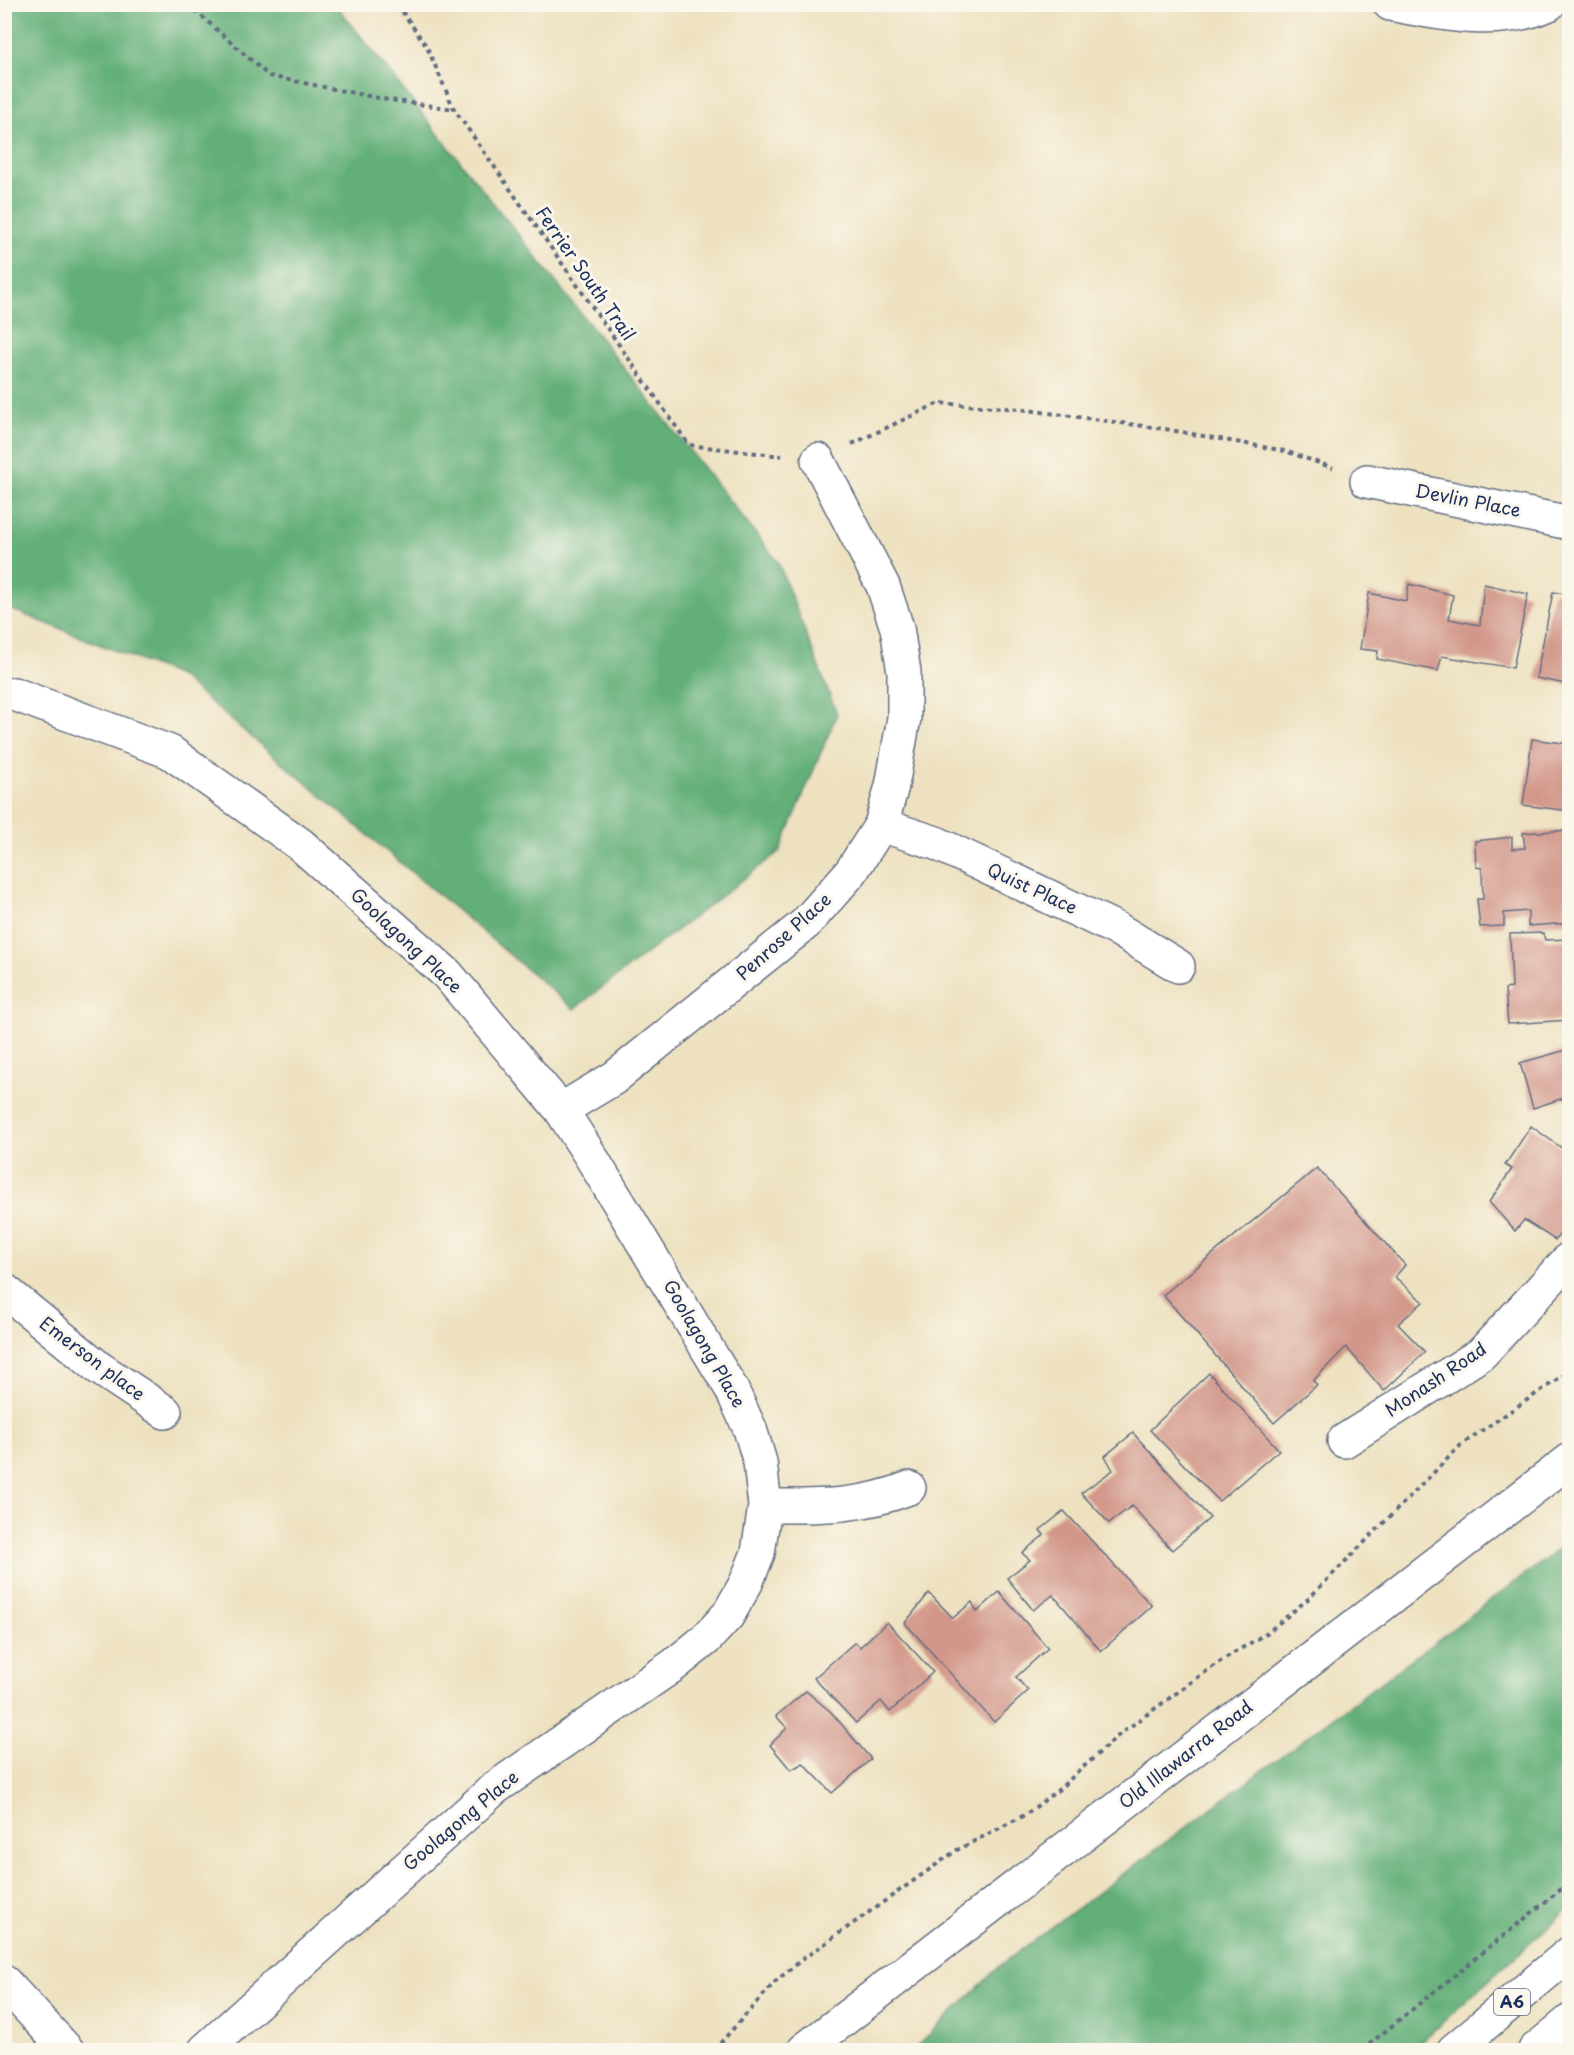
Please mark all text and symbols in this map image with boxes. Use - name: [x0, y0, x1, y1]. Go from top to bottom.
- street label: Ferrier South Trail: [530, 201, 643, 346]
- street label: Devlin Place: [1413, 476, 1524, 523]
- street label: Quist Place: [983, 855, 1082, 920]
- street label: Goolagong Place: [345, 881, 469, 999]
- street label: Penrose Place: [729, 886, 837, 986]
- street label: Goolagong Place: [658, 1274, 753, 1412]
- street label: Emerson place: [35, 1309, 151, 1406]
- street label: Monash Road: [1379, 1335, 1491, 1423]
- street label: Old Illawarra Road: [1112, 1693, 1258, 1815]
- street label: Goolagong Place: [396, 1763, 524, 1876]
- road number: A6: [1494, 1989, 1530, 2015]

